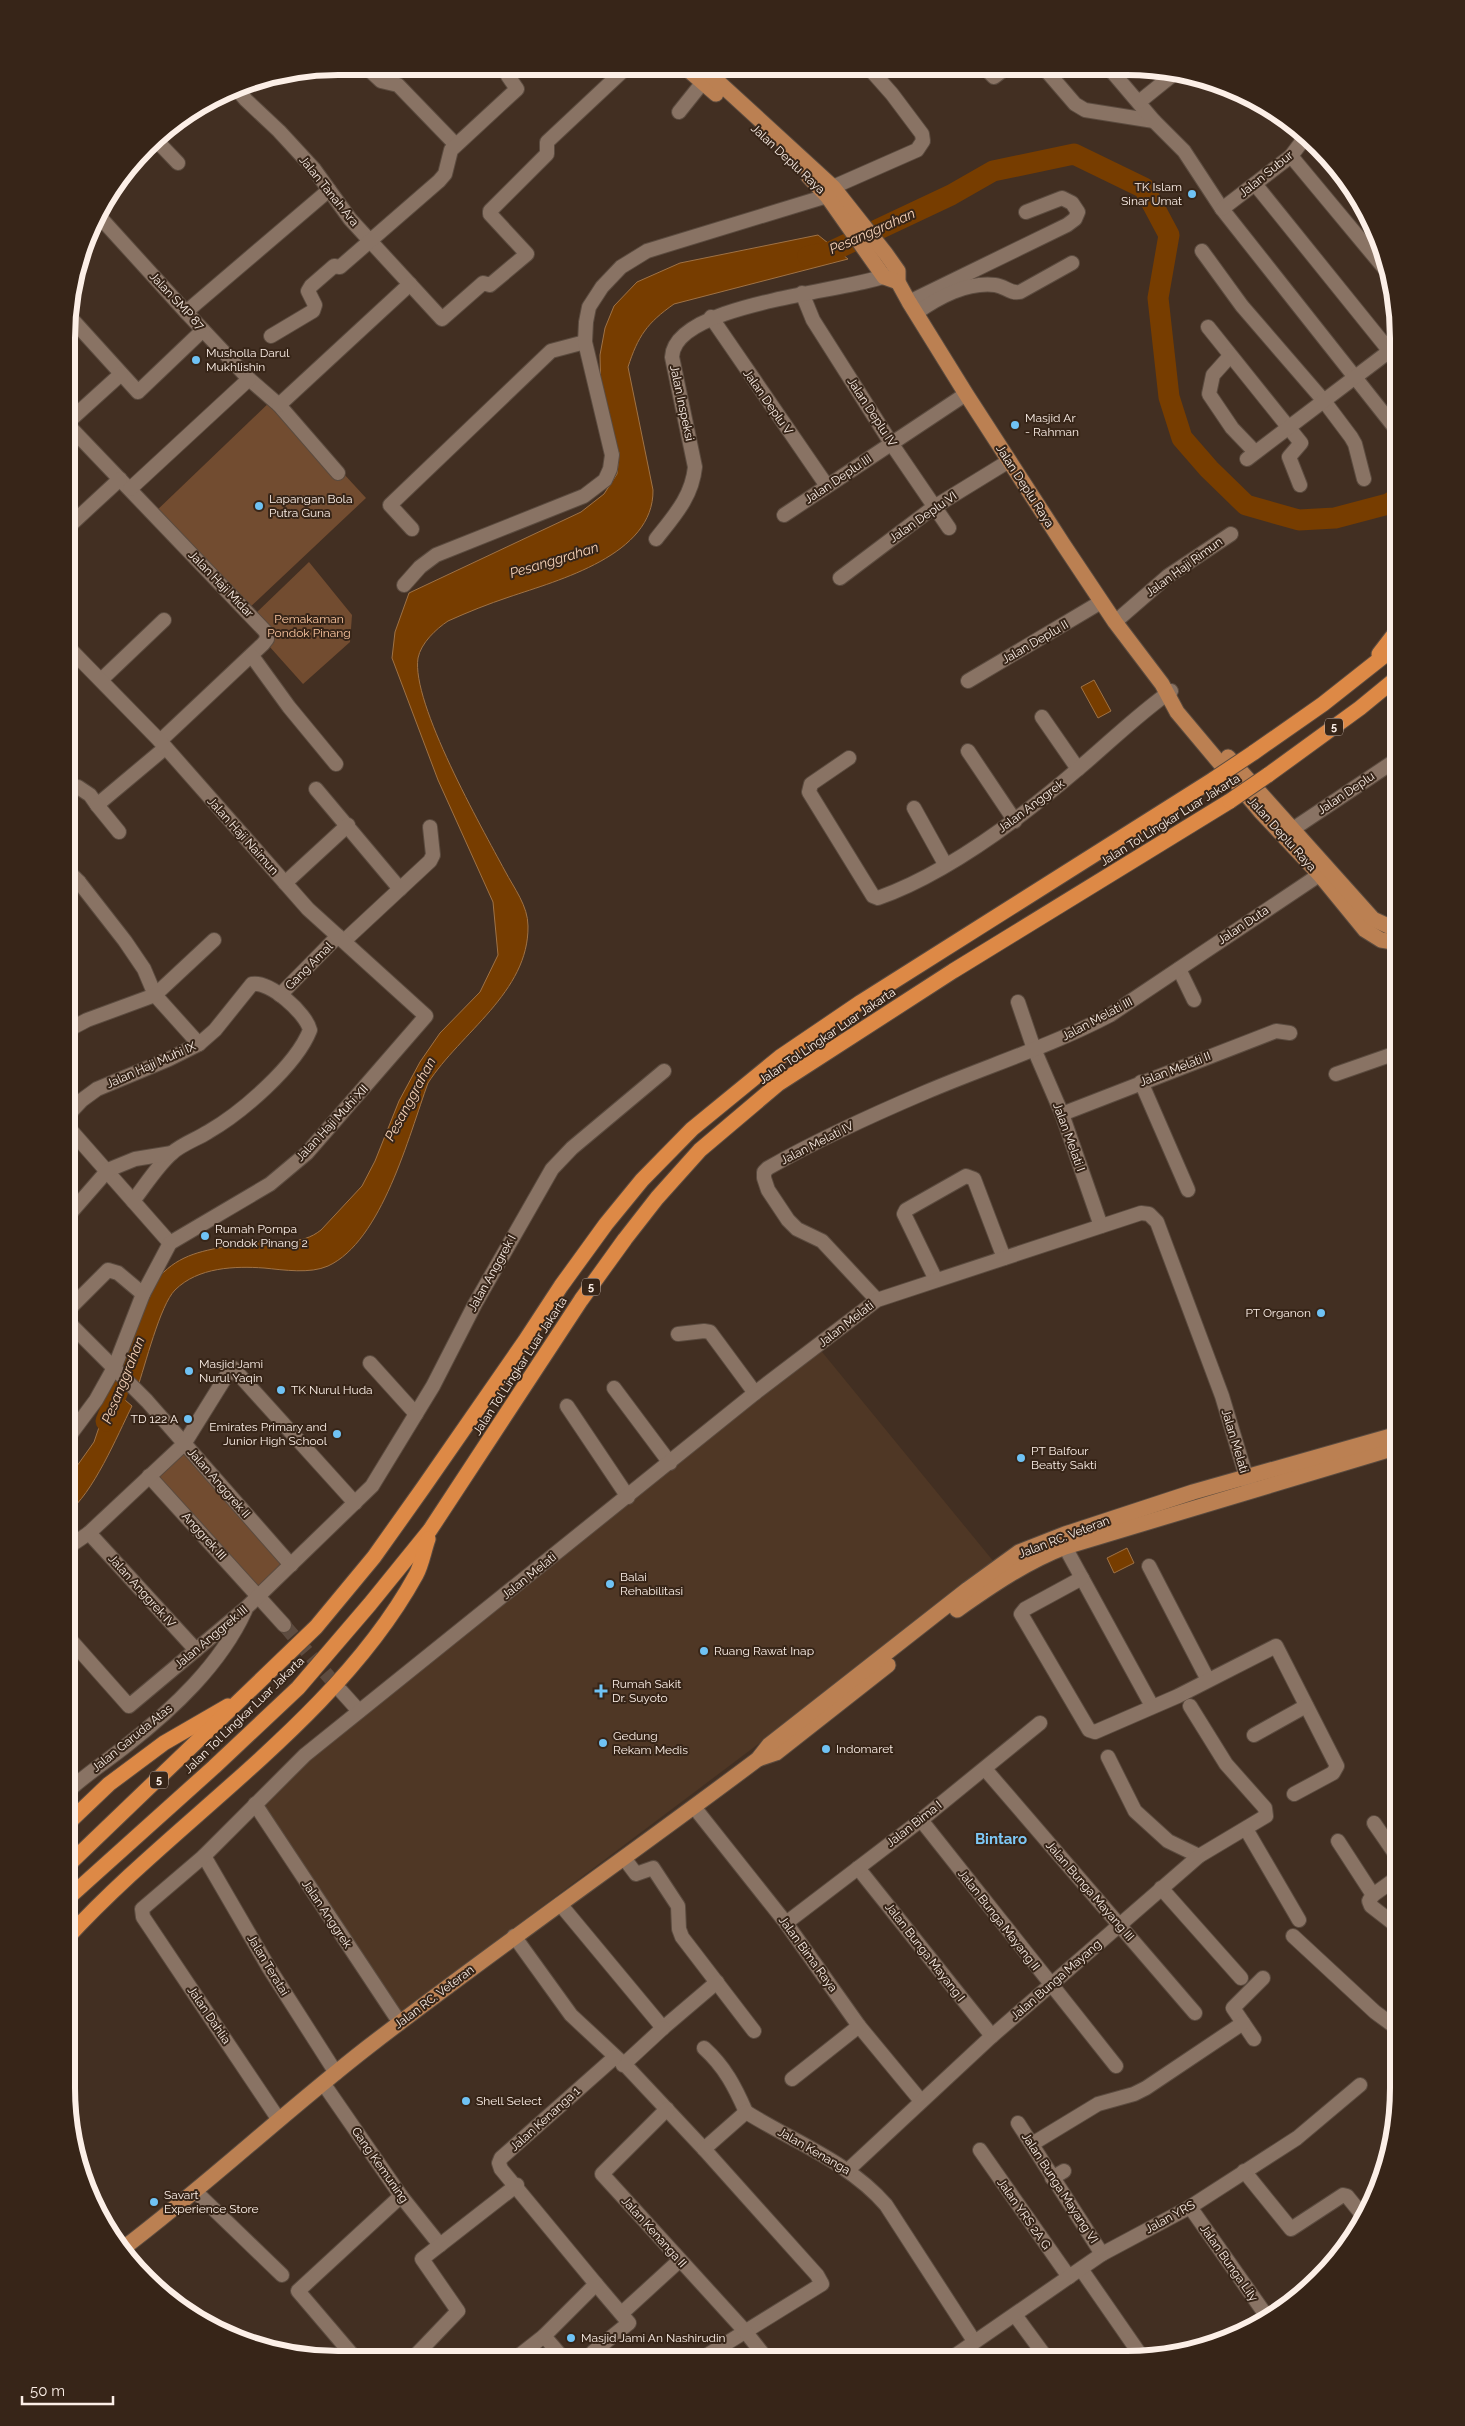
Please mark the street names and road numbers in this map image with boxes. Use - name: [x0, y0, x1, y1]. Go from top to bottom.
- street label: Jalan Deplu Raya: [748, 121, 828, 197]
- street label: Jalan Subur: [1236, 148, 1296, 200]
- street label: Jalan Tanah Ara: [296, 153, 362, 229]
- street label: Jalan SMP 87: [147, 269, 208, 333]
- street label: Jalan Inspeksi: [667, 364, 697, 442]
- street label: Jalan Deplu V: [740, 367, 796, 437]
- street label: Jalan Deplu IV: [844, 375, 900, 449]
- street label: Jalan Deplu Raya: [993, 442, 1057, 530]
- street label: Jalan Deplu III: [802, 452, 874, 506]
- street label: Jalan Deplu VI: [887, 489, 959, 545]
- street label: Jalan Haji Rimun: [1143, 534, 1225, 600]
- street label: Jalan Haji Midar: [186, 548, 257, 621]
- street label: Jalan Deplu II: [999, 617, 1071, 667]
- road number: 5: [1325, 719, 1343, 736]
- street label: Jalan Deplu: [1315, 769, 1377, 817]
- street label: Jalan Tol Lingkar Luar Jakarta: [1098, 771, 1242, 869]
- street label: Jalan Anggrek: [995, 776, 1067, 835]
- street label: Jalan Haji Naimun: [205, 794, 281, 878]
- street label: Jalan Deplu Raya: [1245, 794, 1319, 874]
- street label: Jalan Duta: [1215, 903, 1271, 947]
- street label: Gang Amal: [282, 939, 336, 993]
- street label: Jalan Tol Lingkar Luar Jakarta: [756, 985, 898, 1087]
- street label: Jalan Melati III: [1059, 995, 1135, 1043]
- street label: Jalan Haji Muhi IX: [104, 1039, 198, 1091]
- street label: Jalan Melati II: [1138, 1049, 1212, 1089]
- street label: Jalan Haji Muhi XII: [293, 1082, 371, 1164]
- street label: Jalan Melati I: [1050, 1101, 1088, 1173]
- street label: Jalan Melati IV: [778, 1119, 856, 1167]
- street label: Jalan Anggrek I: [465, 1232, 519, 1314]
- road number: 5: [582, 1278, 600, 1295]
- street label: Jalan Tol Lingkar Luar Jakarta: [470, 1294, 570, 1438]
- street label: Jalan Melati: [816, 1298, 876, 1350]
- street label: Jalan Melati: [1219, 1407, 1251, 1475]
- street label: Jalan Anggrek II: [185, 1445, 253, 1521]
- street label: Anggrek III: [179, 1509, 229, 1563]
- street label: Jalan RC. Veteran: [1017, 1513, 1111, 1561]
- street label: Jalan Melati: [499, 1550, 559, 1602]
- street label: Jalan Anggrek IV: [106, 1552, 178, 1630]
- street label: Jalan Anggrek III: [172, 1602, 250, 1672]
- street label: Jalan Tol Lingkar Luar Jakarta: [181, 1654, 307, 1776]
- street label: Jalan Garuda Atas: [89, 1701, 175, 1775]
- road number: 5: [150, 1772, 168, 1788]
- street label: Jalan Bima I: [884, 1798, 944, 1850]
- street label: Jalan Bunga Mayang III: [1043, 1838, 1137, 1944]
- street label: Jalan Bunga Mayang II: [955, 1867, 1043, 1973]
- street label: Jalan Anggrek: [299, 1877, 355, 1951]
- street label: Jalan Bunga Mayang I: [882, 1900, 968, 2004]
- street label: Jalan Bima Raya: [776, 1913, 840, 1995]
- street label: Jalan Teratai: [244, 1932, 292, 1998]
- street label: Jalan Bunga Mayang: [1008, 1937, 1104, 2023]
- street label: Jalan RC. Veteran: [391, 1962, 477, 2032]
- street label: Jalan Dahlia: [185, 1983, 233, 2047]
- street label: Jalan Kenanga 1: [507, 2084, 583, 2154]
- street label: Gang Kemuning: [349, 2124, 411, 2206]
- street label: Jalan Kenanga: [775, 2125, 853, 2177]
- street label: Jalan Bunga Mayang VI: [1019, 2130, 1101, 2246]
- street label: Jalan YRS 2A G: [994, 2176, 1054, 2252]
- street label: Jalan Kenanga II: [619, 2194, 689, 2270]
- street label: Jalan YRS: [1143, 2198, 1197, 2236]
- street label: Jalan Bunga Lily: [1197, 2222, 1261, 2304]

